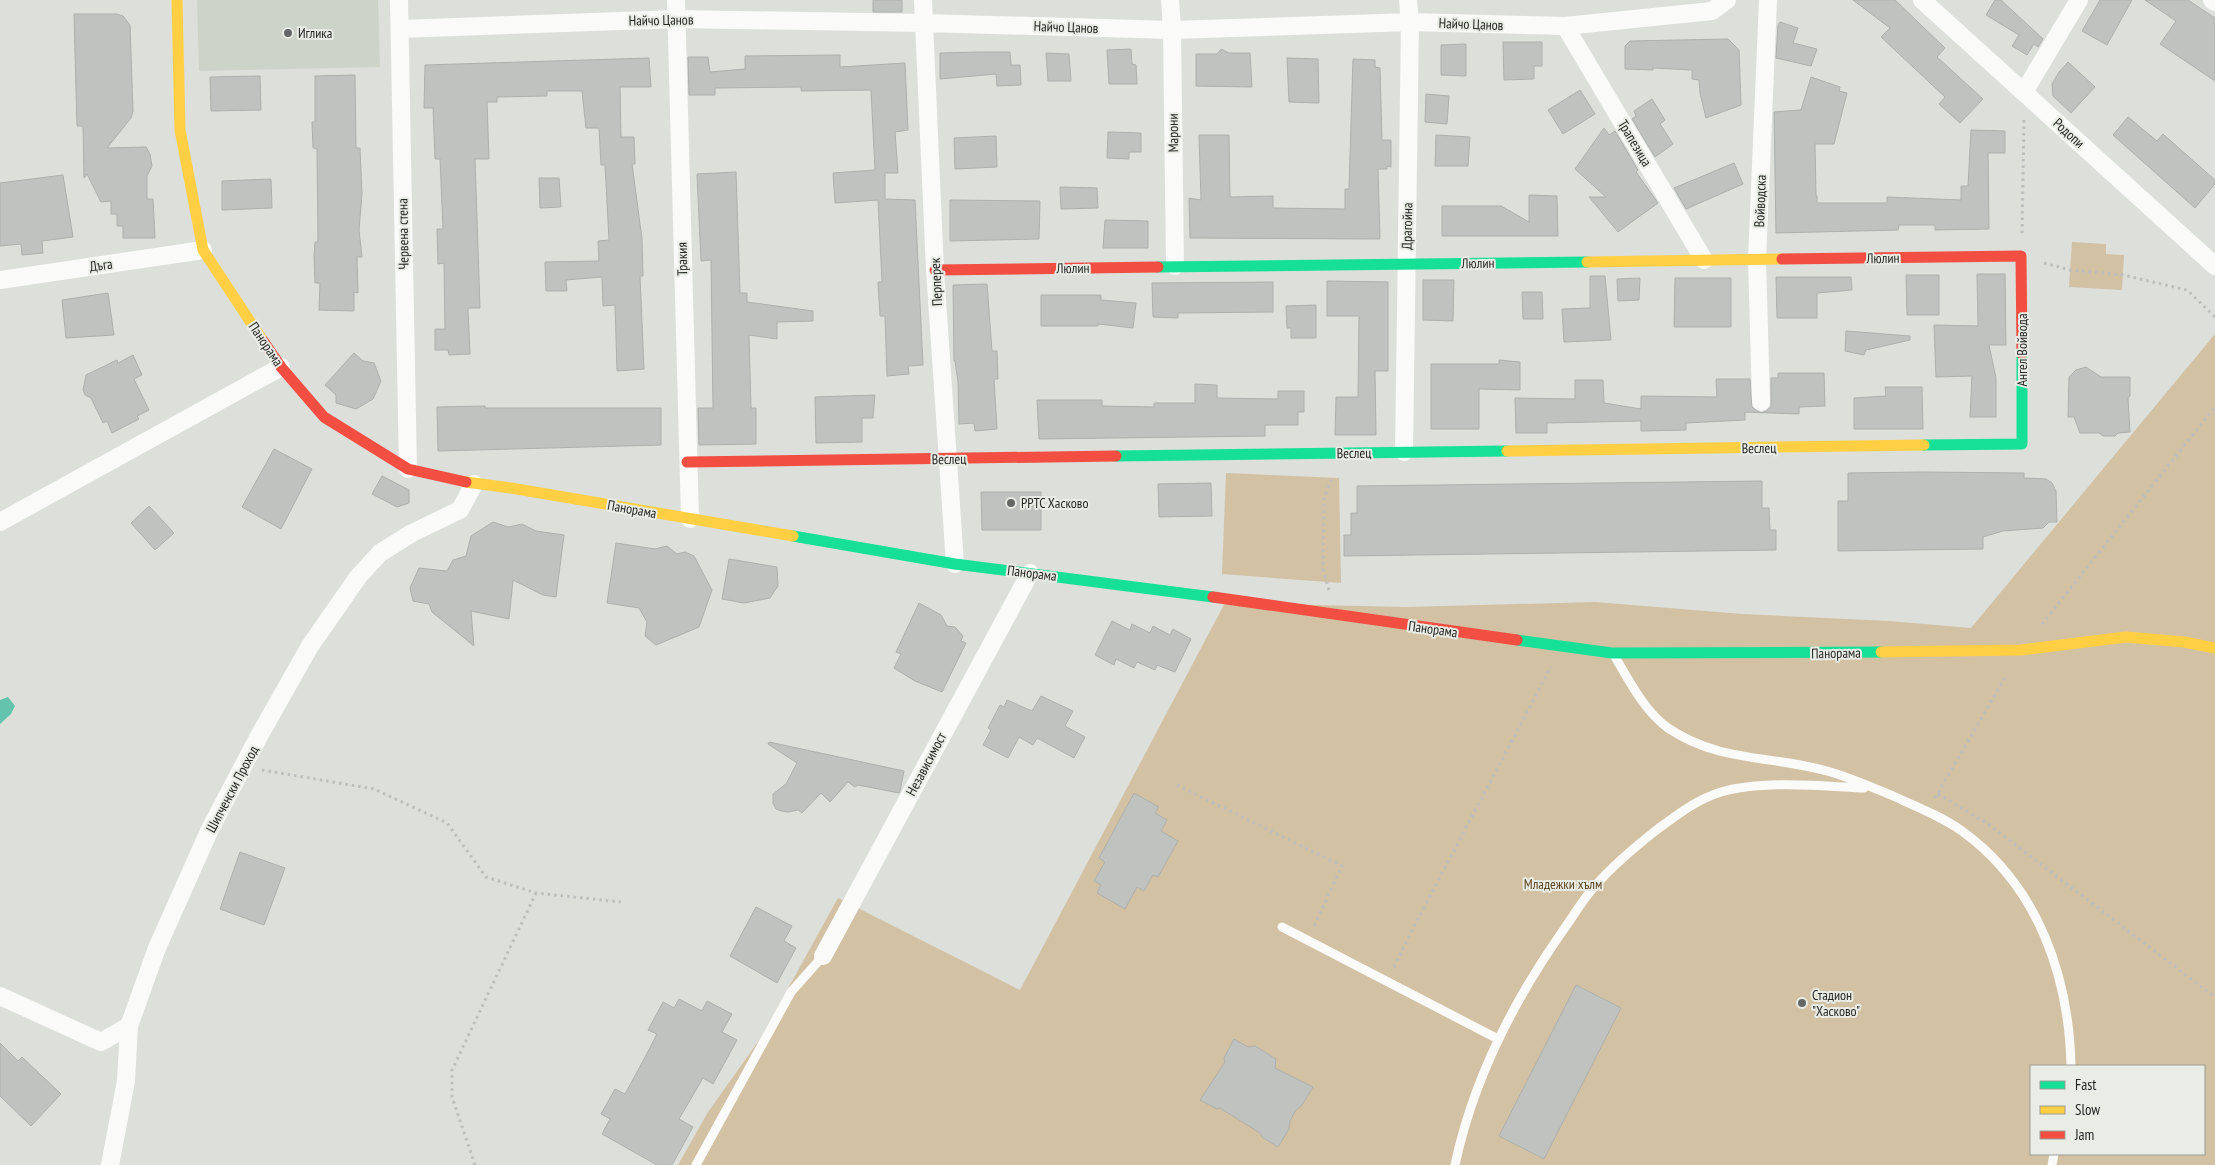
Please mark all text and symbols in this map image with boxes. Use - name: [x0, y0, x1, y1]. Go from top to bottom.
- street label: Найчо Цанов: [628, 10, 694, 30]
- street label: Найчо Цанов: [1438, 14, 1504, 34]
- street label: Найчо Цанов: [1033, 17, 1099, 37]
- place label: Иглика: [298, 24, 332, 42]
- marker: Иглика: [282, 27, 294, 39]
- street label: Марони: [1164, 113, 1182, 153]
- street label: Родопи: [2049, 114, 2089, 152]
- street label: Трапезица: [1614, 116, 1656, 170]
- street label: Войводска: [1750, 174, 1770, 228]
- street label: Червена стена: [393, 198, 413, 270]
- street label: Драгойна: [1398, 202, 1416, 250]
- street label: Тракия: [673, 242, 691, 276]
- street label: Люлин: [1865, 249, 1900, 267]
- street label: Дъга: [88, 254, 114, 276]
- street label: Люлин: [1460, 254, 1495, 272]
- street label: Перперек: [926, 257, 946, 307]
- street label: Люлин: [1055, 259, 1090, 277]
- street label: Ангел Войвода: [2013, 313, 2031, 387]
- street label: Панорама: [245, 318, 287, 370]
- street label: Веслец: [1741, 439, 1777, 457]
- street label: Веслец: [1336, 444, 1372, 462]
- street label: Веслец: [931, 450, 967, 468]
- place label: РРТС Хасково: [1021, 494, 1089, 512]
- street label: Панорама: [606, 496, 658, 522]
- marker: РРТС Хасково: [1005, 497, 1017, 509]
- street label: Панорама: [1006, 561, 1058, 585]
- street label: Панорама: [1407, 617, 1459, 641]
- street label: Панорама: [1811, 644, 1861, 662]
- street label: Независимост: [902, 729, 950, 799]
- street label: Шипченски Проход: [202, 742, 262, 836]
- park label: Младежки хълм: [1524, 875, 1602, 893]
- place label: Стадион "Хасково": [1812, 986, 1860, 1020]
- marker: Стадион "Хасково": [1796, 997, 1808, 1009]
- legend: [2030, 1065, 2205, 1155]
- text: Fast: [2075, 1075, 2096, 1094]
- text: Slow: [2075, 1100, 2100, 1119]
- text: Jam: [2074, 1125, 2094, 1144]

